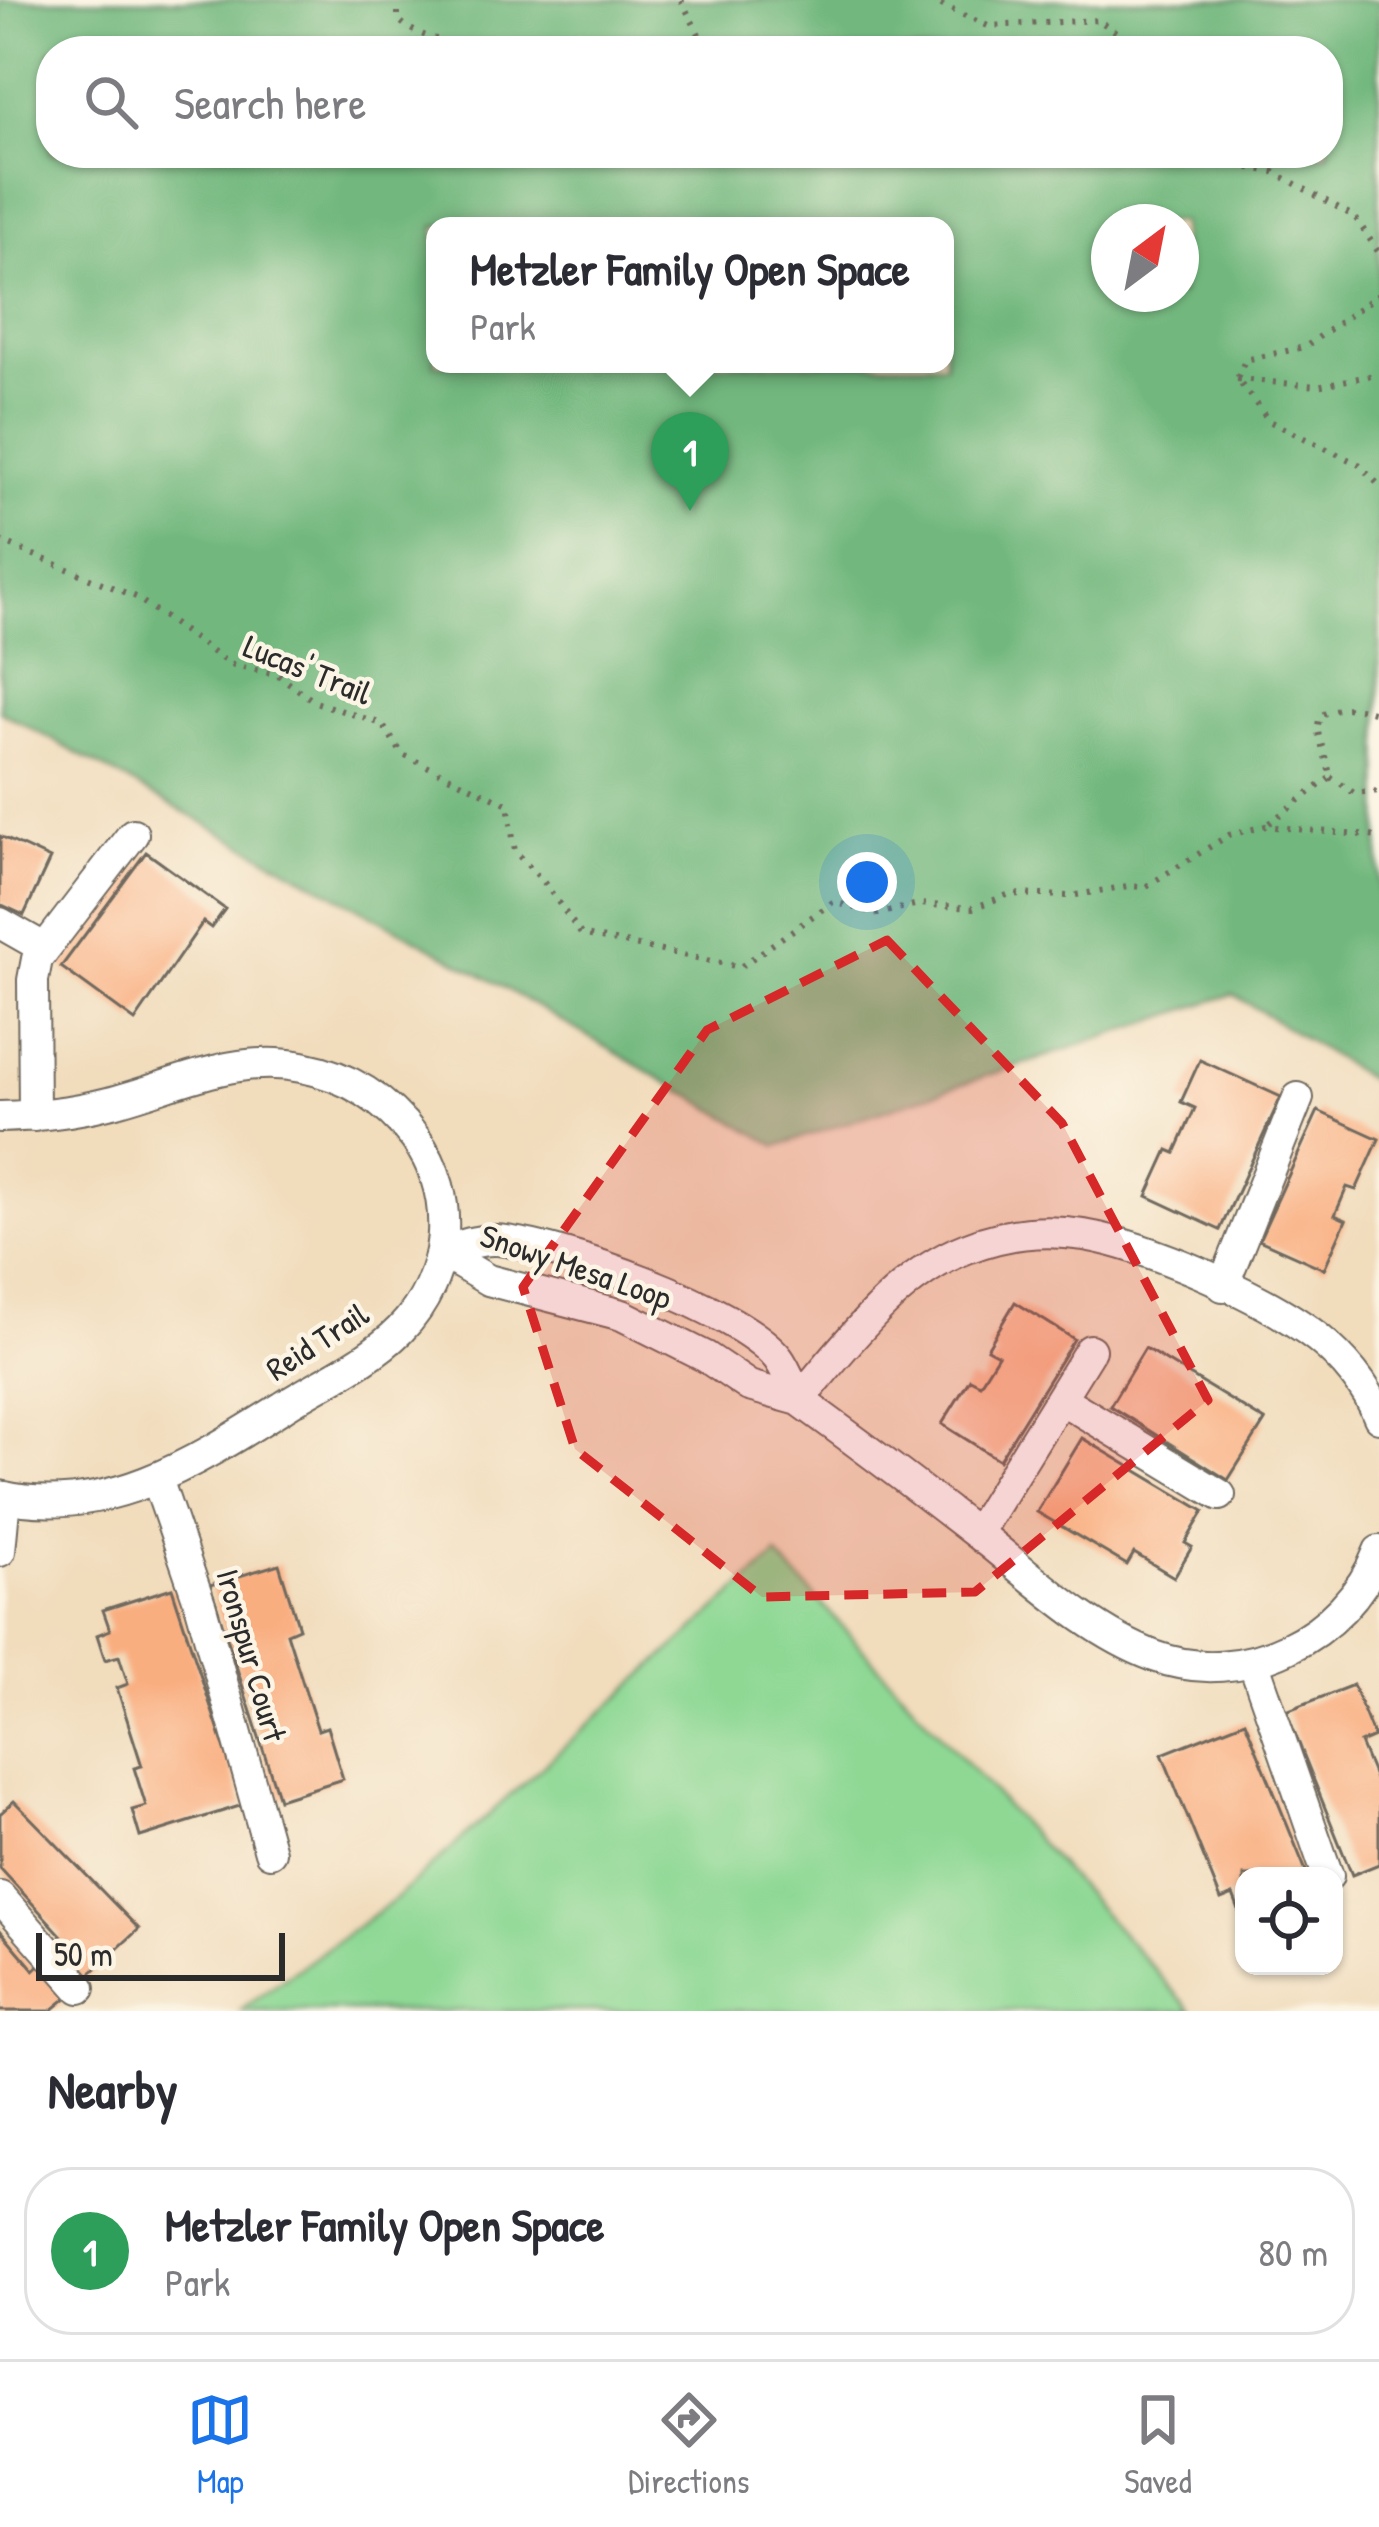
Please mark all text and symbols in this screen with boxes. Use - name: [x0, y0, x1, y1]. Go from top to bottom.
- search box: [36, 36, 1343, 168]
- icon: search: [78, 69, 144, 135]
- text: Search here: [174, 72, 366, 133]
- north arrow: [1091, 204, 1199, 312]
- popup: [426, 217, 954, 373]
- text: Metzler Family Open Space: [470, 238, 910, 299]
- text: Park: [470, 299, 536, 352]
- pin: 1: [651, 412, 729, 511]
- street label: Lucas' Trail: [238, 623, 379, 715]
- your location: [837, 852, 897, 912]
- street label: Snowy Mesa Loop: [474, 1213, 677, 1320]
- street label: Reid Trail: [258, 1292, 377, 1390]
- street label: Ironspur Court: [205, 1564, 298, 1747]
- map controls: [1235, 1867, 1343, 1975]
- button: locate: [1235, 1867, 1343, 1975]
- scale bar: [36, 1927, 285, 1980]
- text: 50 m: [54, 1932, 113, 1976]
- text: Nearby: [48, 2055, 178, 2124]
- text: Metzler Family Open Space: [165, 2194, 604, 2255]
- text: 1: [83, 2225, 97, 2278]
- text: 80 m: [1258, 2225, 1328, 2278]
- text: Park: [165, 2255, 230, 2308]
- tab: Map: [187, 2387, 253, 2503]
- tab: Directions: [628, 2387, 750, 2503]
- tab: Saved: [1124, 2387, 1192, 2503]

